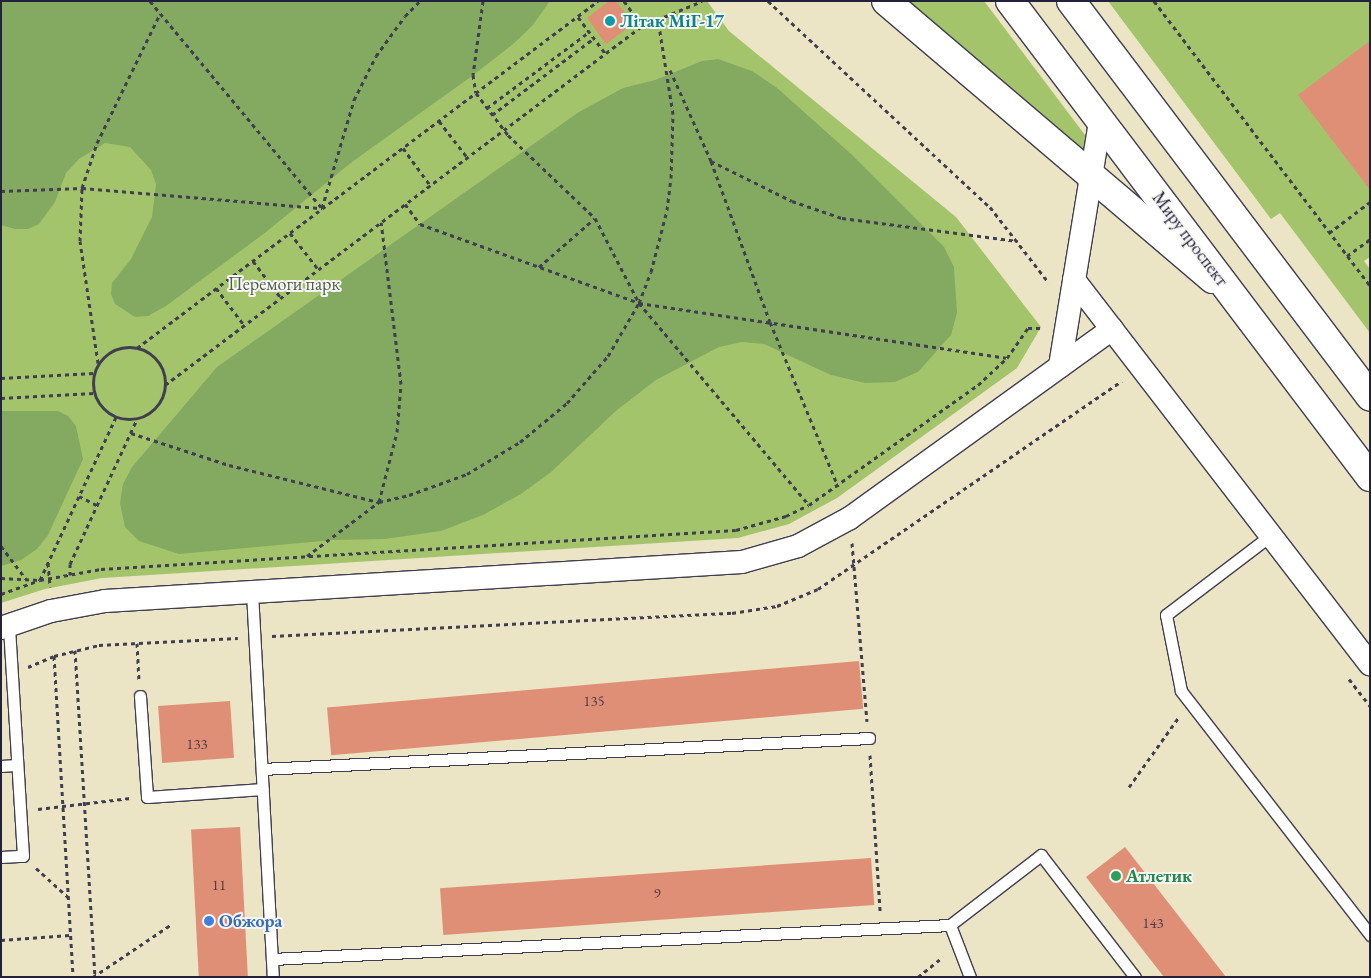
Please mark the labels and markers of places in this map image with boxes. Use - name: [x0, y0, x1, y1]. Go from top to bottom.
- place label: Літак МіГ-17: [620, 10, 724, 32]
- marker: Літак МіГ-17: [604, 15, 616, 27]
- place label: Атлетик: [1126, 865, 1192, 887]
- marker: Атлетик: [1110, 870, 1122, 882]
- place label: Обжора: [219, 910, 282, 932]
- marker: Обжора: [203, 915, 215, 927]

